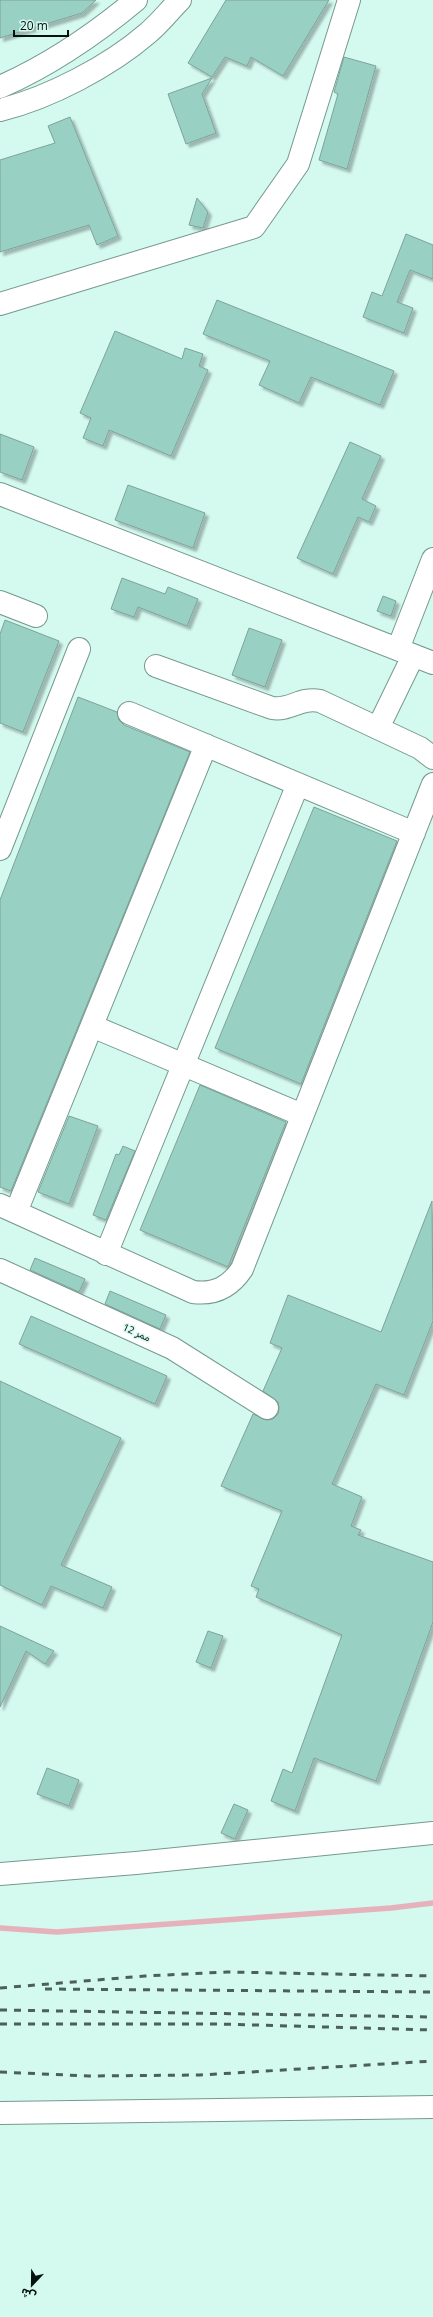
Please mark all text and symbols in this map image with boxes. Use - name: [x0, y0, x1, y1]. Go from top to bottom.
- scale bar: [14, 12, 68, 38]
- text: 20 m: [20, 17, 48, 34]
- street label: ممر 12: [121, 1320, 153, 1344]
- north arrow: [12, 2265, 52, 2305]
- text: ش: [18, 2285, 38, 2305]

